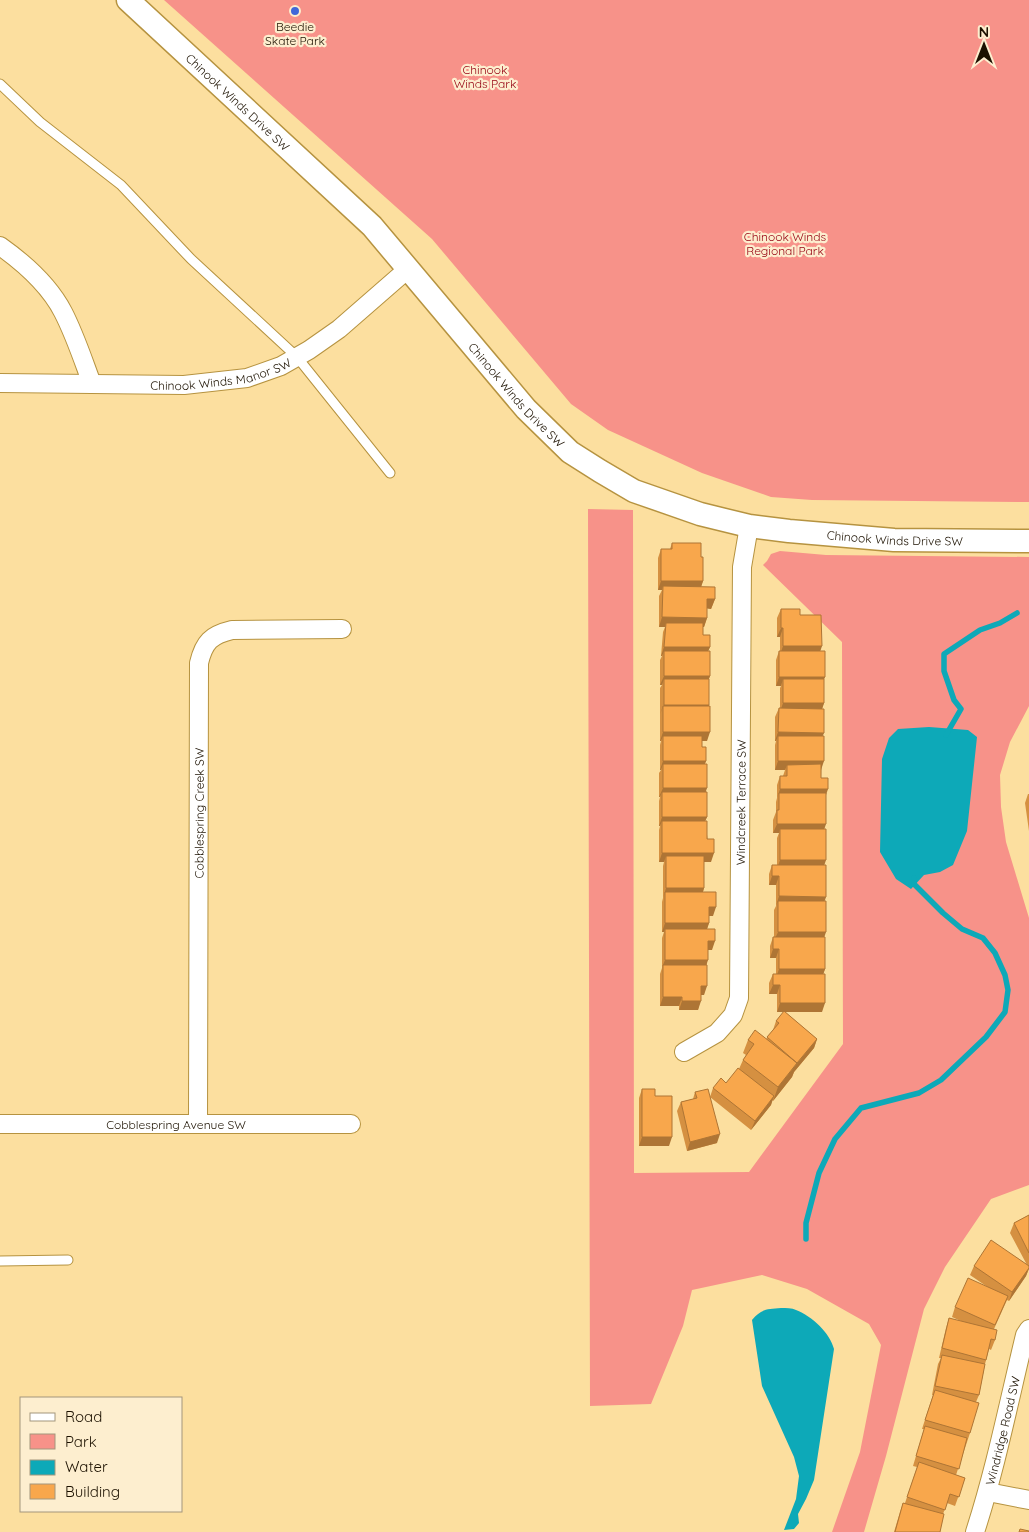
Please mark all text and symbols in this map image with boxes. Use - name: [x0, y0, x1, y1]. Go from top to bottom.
- marker: Beedie Skate Park: [289, 5, 301, 17]
- place label: Beedie Skate Park: [265, 19, 325, 48]
- north arrow: [959, 20, 1009, 70]
- text: N: [979, 23, 989, 41]
- street label: Chinook Winds Drive SW: [183, 50, 293, 154]
- park label: Chinook Winds Park: [454, 62, 516, 91]
- park label: Chinook Winds Regional Park: [744, 229, 827, 258]
- street label: Chinook Winds Drive SW: [466, 339, 568, 451]
- street label: Chinook Winds Manor SW: [150, 354, 294, 393]
- street label: Chinook Winds Drive SW: [826, 527, 963, 548]
- street label: Windcreek Terrace SW: [732, 739, 748, 865]
- street label: Cobblespring Creek SW: [191, 747, 206, 878]
- street label: Cobblespring Avenue SW: [106, 1117, 246, 1132]
- street label: Windridge Road SW: [982, 1374, 1023, 1487]
- legend: [20, 1397, 182, 1512]
- text: Road: [65, 1407, 102, 1426]
- text: Park: [65, 1432, 97, 1451]
- text: Water: [65, 1457, 108, 1476]
- text: Building: [65, 1482, 120, 1501]

